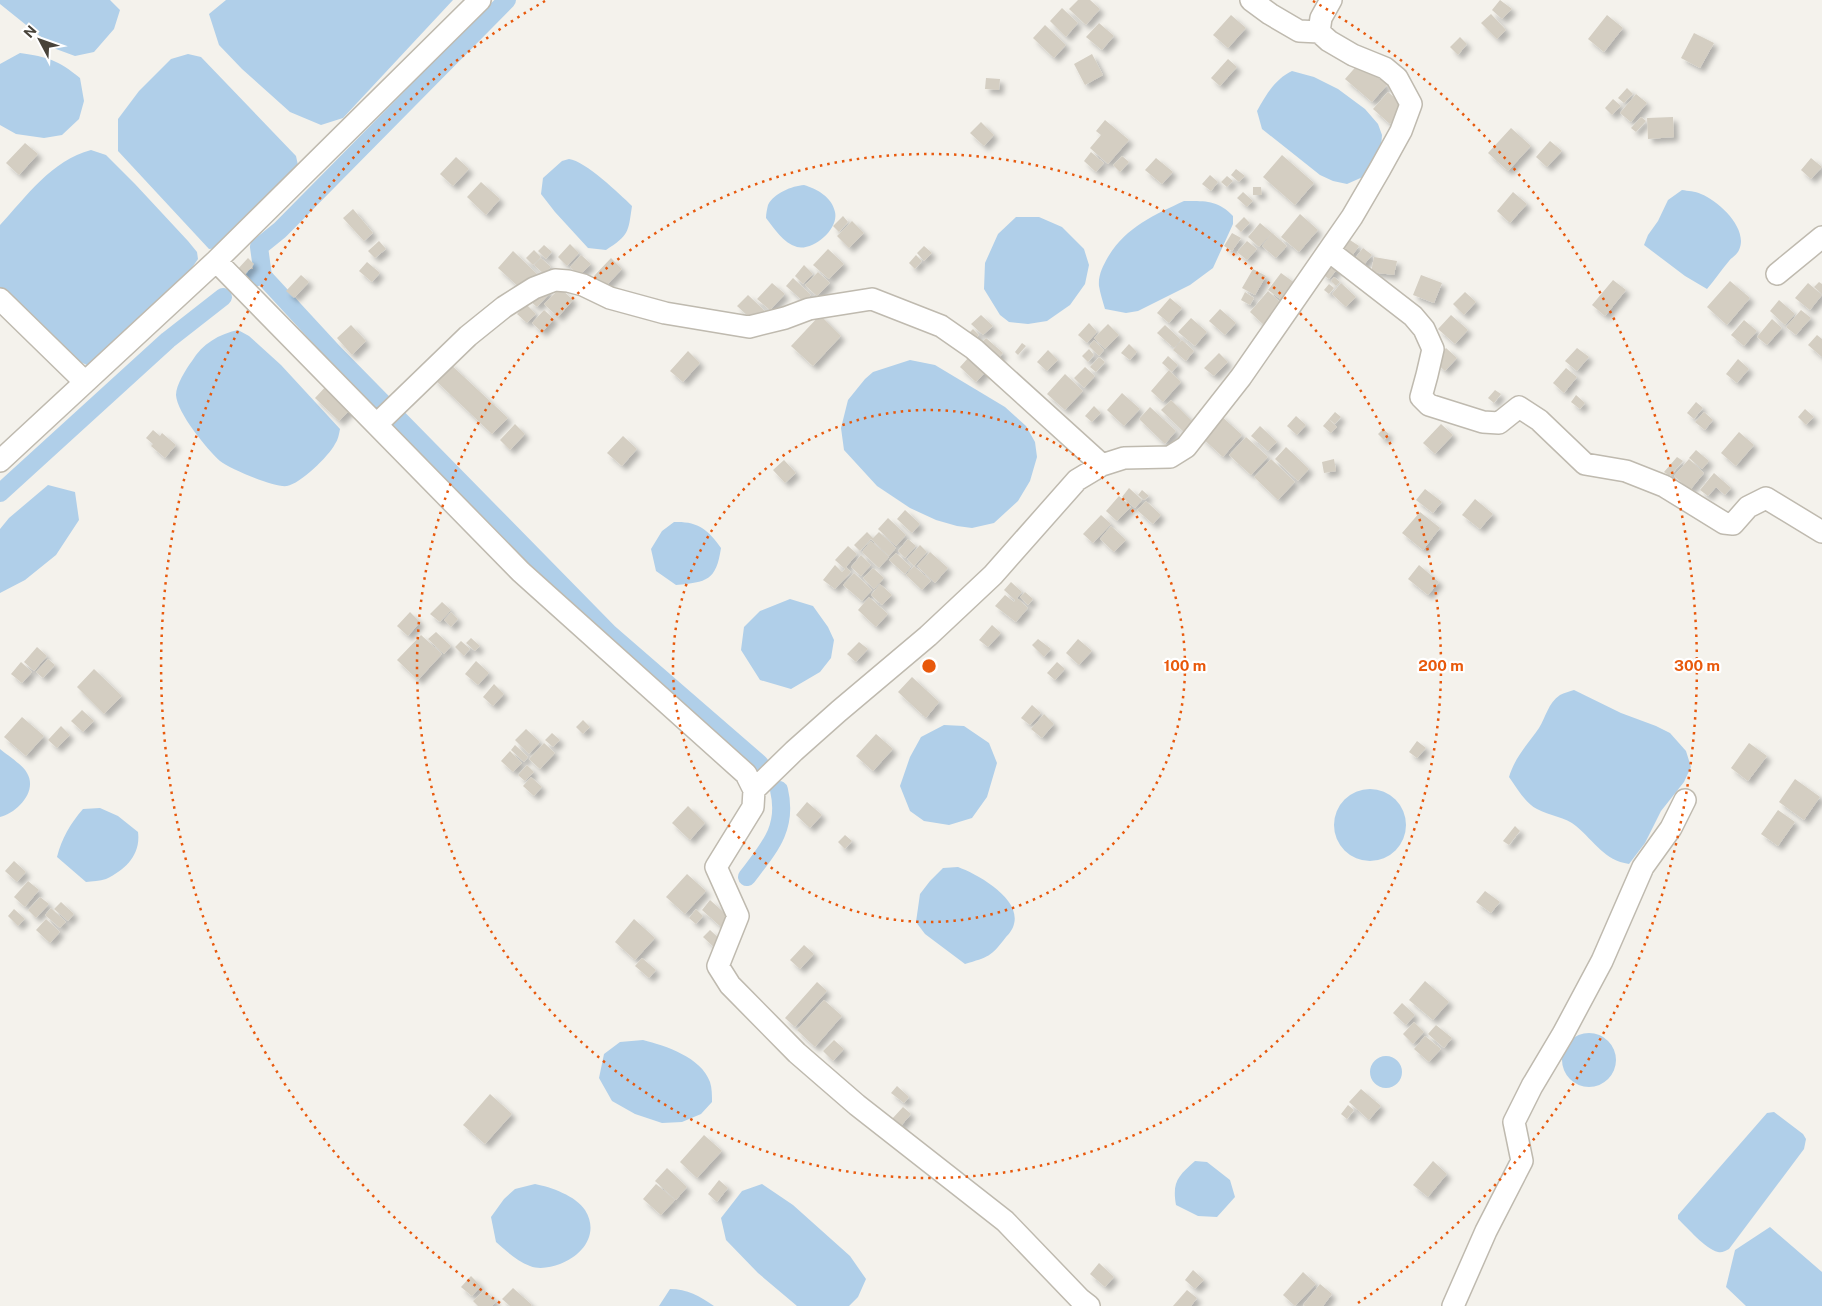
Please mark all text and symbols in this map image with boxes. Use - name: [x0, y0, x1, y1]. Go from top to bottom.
- north arrow: [15, 15, 65, 65]
- text: N: [21, 22, 40, 41]
- centre of rings: [920, 657, 938, 675]
- text: 100 m: [1164, 657, 1206, 674]
- text: 200 m: [1418, 657, 1464, 674]
- text: 300 m: [1674, 657, 1720, 674]

